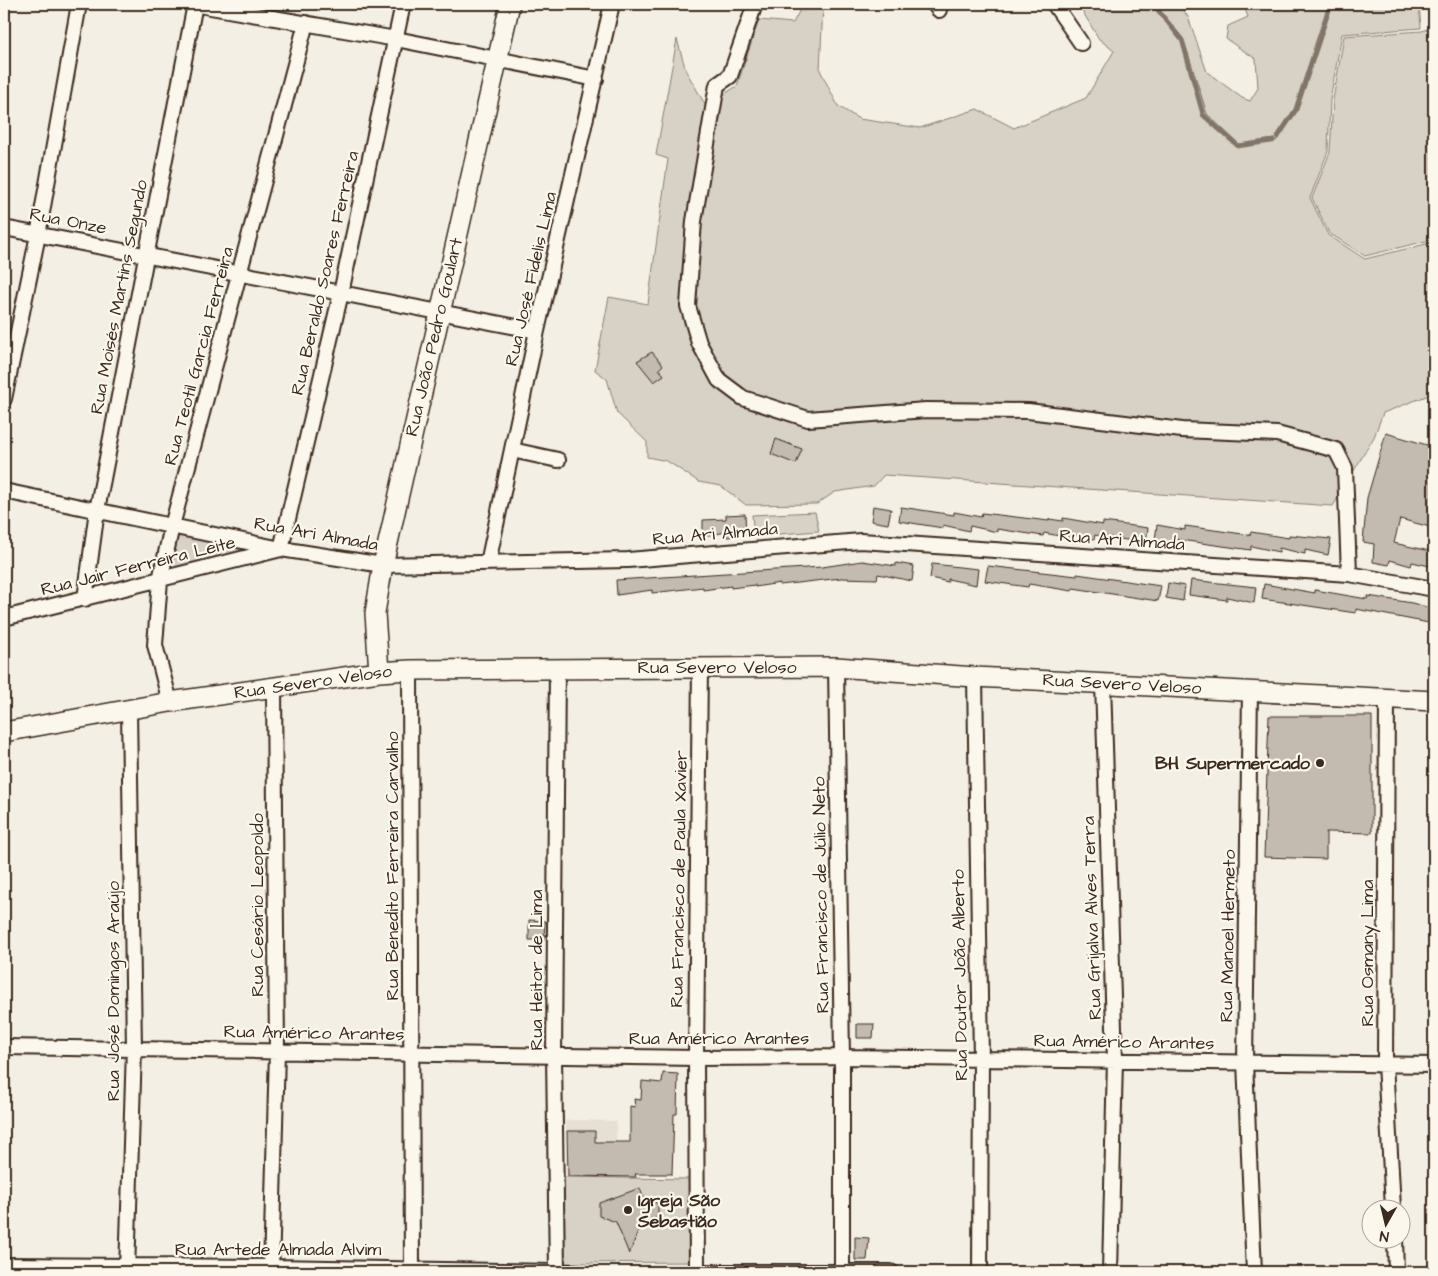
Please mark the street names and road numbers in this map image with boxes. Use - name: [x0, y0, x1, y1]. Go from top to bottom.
- street label: Rua Beraldo Soares Ferreira: [285, 149, 365, 397]
- street label: Rua Moisés Martins Segundo: [84, 178, 155, 417]
- street label: Rua José Fidelis Lima: [499, 189, 563, 369]
- street label: Rua Onze: [27, 201, 109, 241]
- street label: Rua João Pedro Goulart: [399, 235, 469, 439]
- street label: Rua Teotil Garcia Ferreira: [158, 244, 240, 468]
- street label: Rua Ari Almada: [252, 511, 380, 557]
- street label: Rua Ari Almada: [651, 516, 779, 552]
- street label: Rua Ari Almada: [1058, 523, 1186, 557]
- street label: Rua Jair Ferreira Leite: [38, 530, 238, 602]
- street label: Rua Severo Veloso: [637, 655, 797, 680]
- street label: Rua Severo Veloso: [232, 659, 394, 705]
- street label: Rua Severo Veloso: [1042, 667, 1202, 701]
- street label: Rua Benedito Ferreira Carvalho: [380, 731, 405, 1001]
- street label: Rua Francisco de Paula Xavier: [664, 750, 694, 1008]
- street label: Rua Francisco de Júlio Neto: [806, 776, 836, 1014]
- street label: Rua Cesário Leopoldo: [245, 813, 270, 997]
- street label: Rua Grijalva Alves Terra: [1076, 816, 1108, 1020]
- street label: Rua Manoel Hermeto: [1214, 849, 1242, 1023]
- street label: Rua Doutor João Alberto: [946, 869, 974, 1081]
- street label: Rua Osmany Lima: [1355, 879, 1381, 1027]
- street label: Rua José Domingos Araújo: [101, 881, 127, 1101]
- street label: Rua Heitor de Lima: [524, 890, 549, 1050]
- street label: Rua Américo Arantes: [223, 1019, 405, 1047]
- street label: Rua Américo Arantes: [629, 1026, 809, 1051]
- street label: Rua Américo Arantes: [1033, 1028, 1215, 1056]
- street label: Rua Artede Almada Alvim: [175, 1237, 381, 1262]

